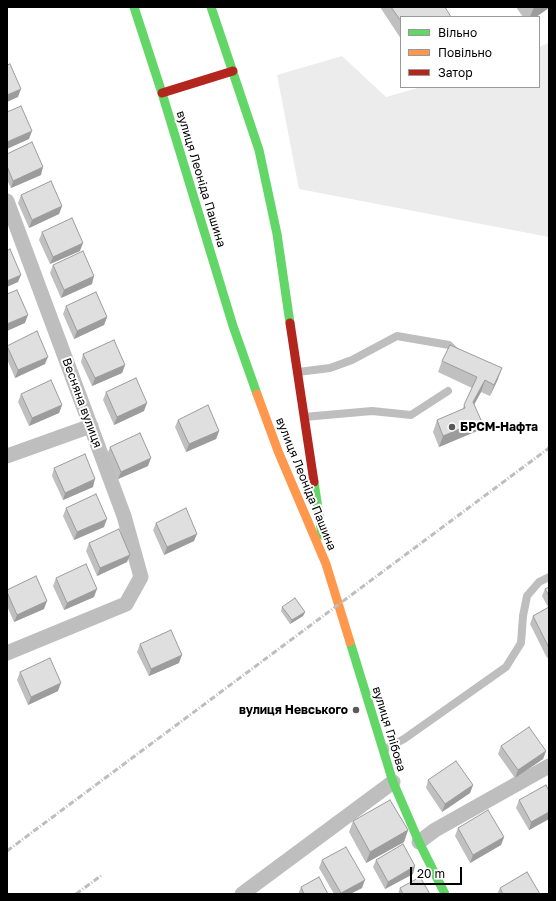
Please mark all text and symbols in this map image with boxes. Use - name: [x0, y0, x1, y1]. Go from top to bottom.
- legend: [400, 16, 540, 88]
- text: Вільно: [438, 25, 477, 40]
- text: Повільно: [438, 45, 492, 60]
- text: Затор: [438, 65, 473, 80]
- street label: вулиця Леоніда Пашина: [173, 109, 229, 249]
- street label: Весняна вулиця: [59, 356, 105, 450]
- street label: вулиця Леоніда Пашина: [273, 415, 339, 553]
- place label: БРСМ-Нафта: [460, 420, 538, 434]
- marker: БРСМ-Нафта: [447, 422, 457, 432]
- street label: вулиця Глібова: [369, 685, 409, 773]
- place label: вулиця Невського: [239, 703, 348, 717]
- marker: вулиця Невського: [351, 705, 361, 715]
- scale bar: [412, 859, 464, 885]
- text: 20 m: [417, 866, 445, 881]

